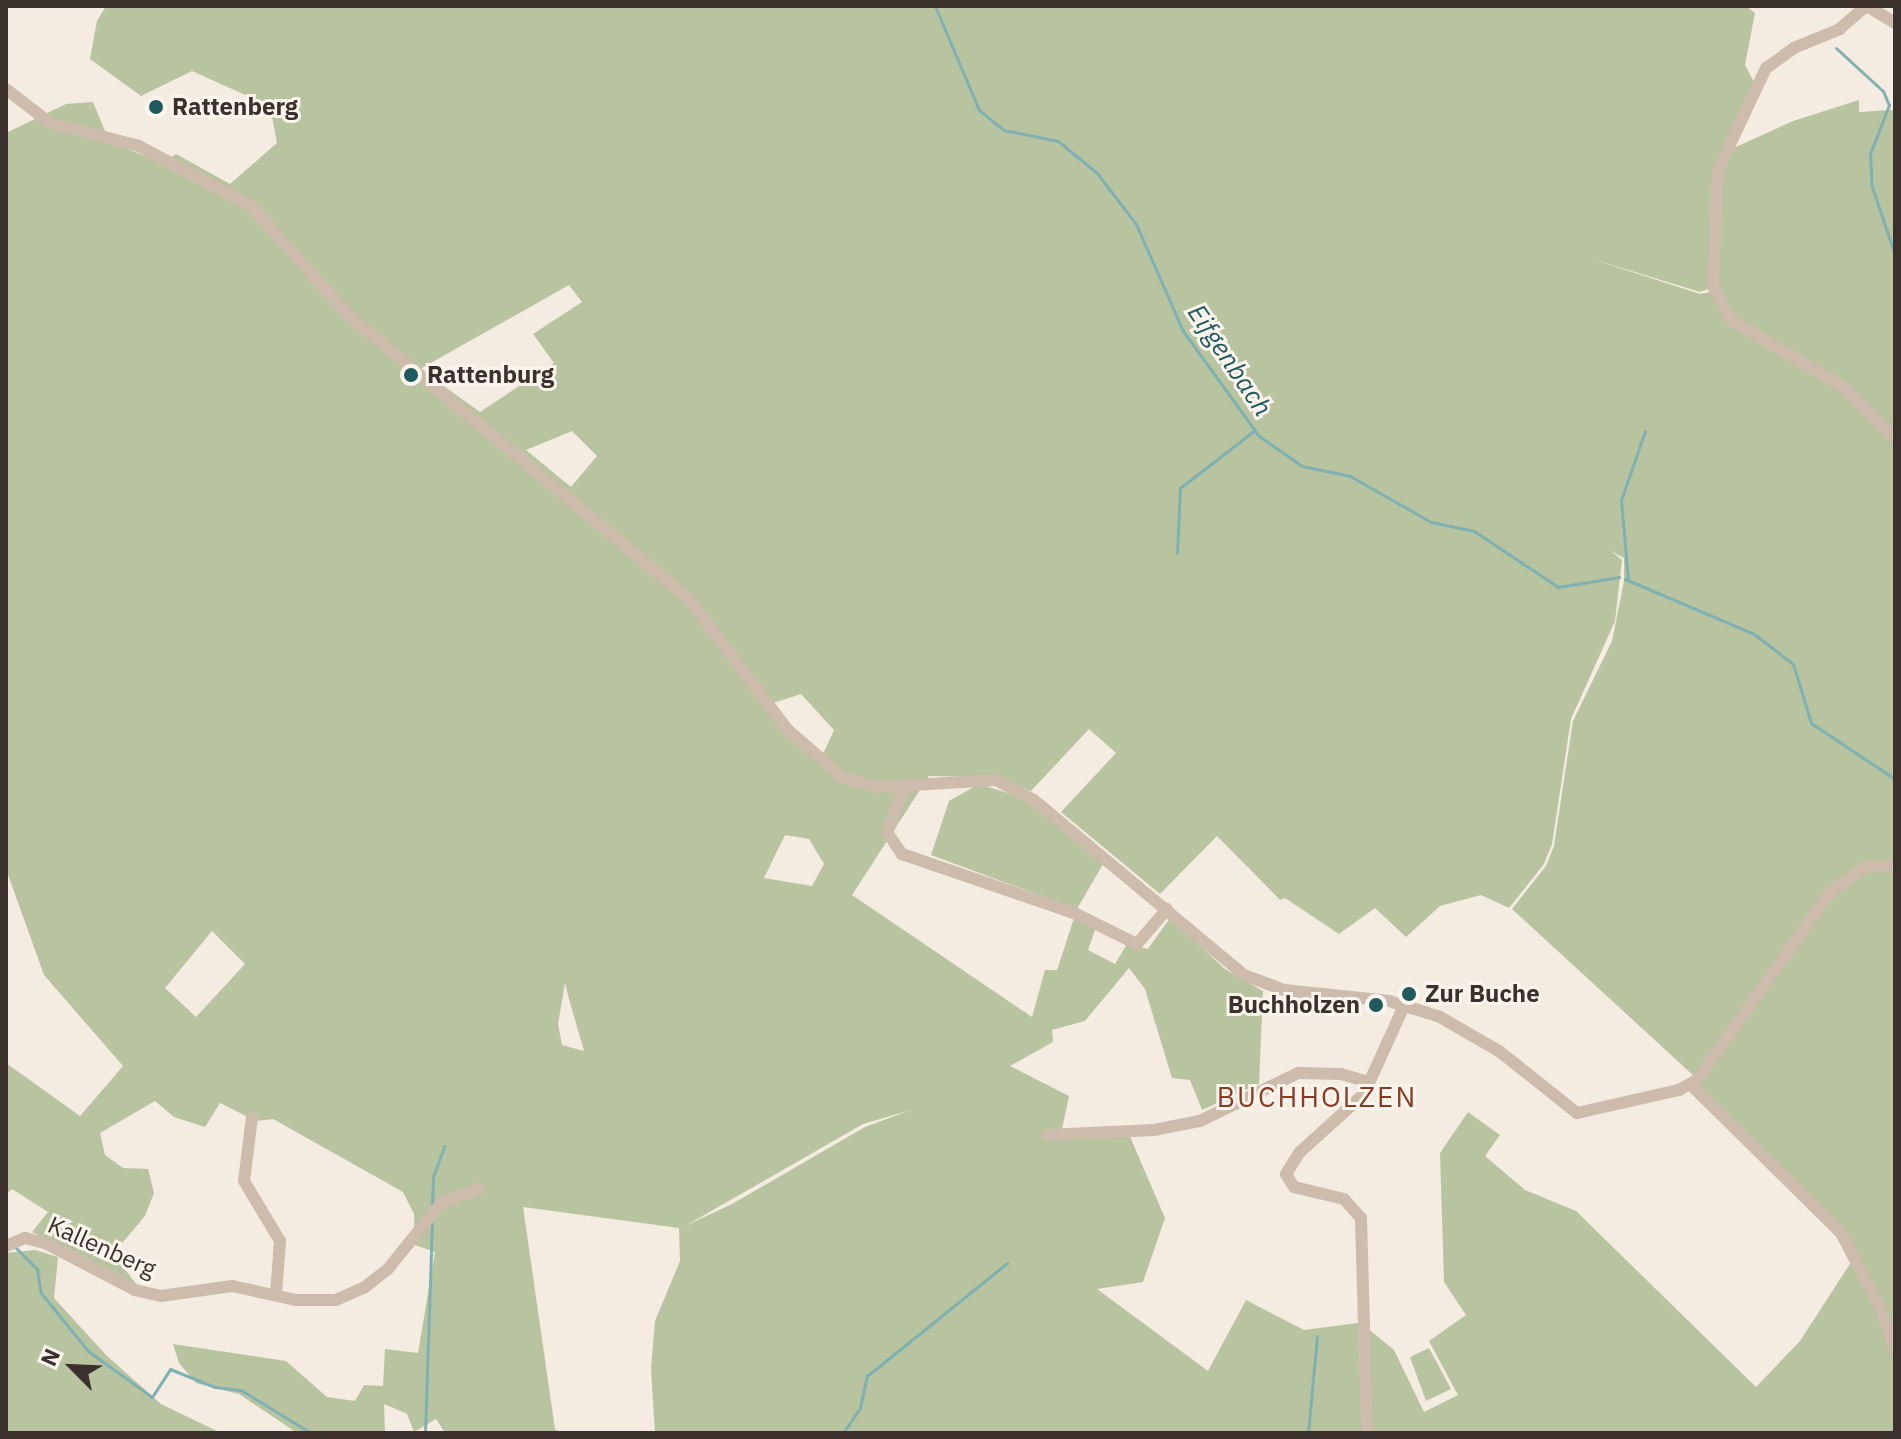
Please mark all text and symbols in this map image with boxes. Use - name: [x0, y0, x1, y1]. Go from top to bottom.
- place label: Rattenberg: [172, 93, 298, 121]
- marker: Rattenberg: [147, 98, 165, 116]
- water label: Eifgenbach: [1181, 298, 1279, 422]
- place label: Rattenburg: [427, 361, 554, 389]
- marker: Rattenburg: [402, 366, 420, 384]
- place label: Zur Buche: [1425, 980, 1540, 1008]
- marker: Zur Buche: [1400, 985, 1418, 1003]
- place label: Buchholzen: [1228, 991, 1360, 1019]
- marker: Buchholzen: [1367, 996, 1385, 1014]
- district label: BUCHHOLZEN: [1217, 1080, 1417, 1114]
- street label: Kallenberg: [43, 1210, 161, 1284]
- north arrow: [32, 1327, 112, 1407]
- text: N: [33, 1344, 66, 1370]

